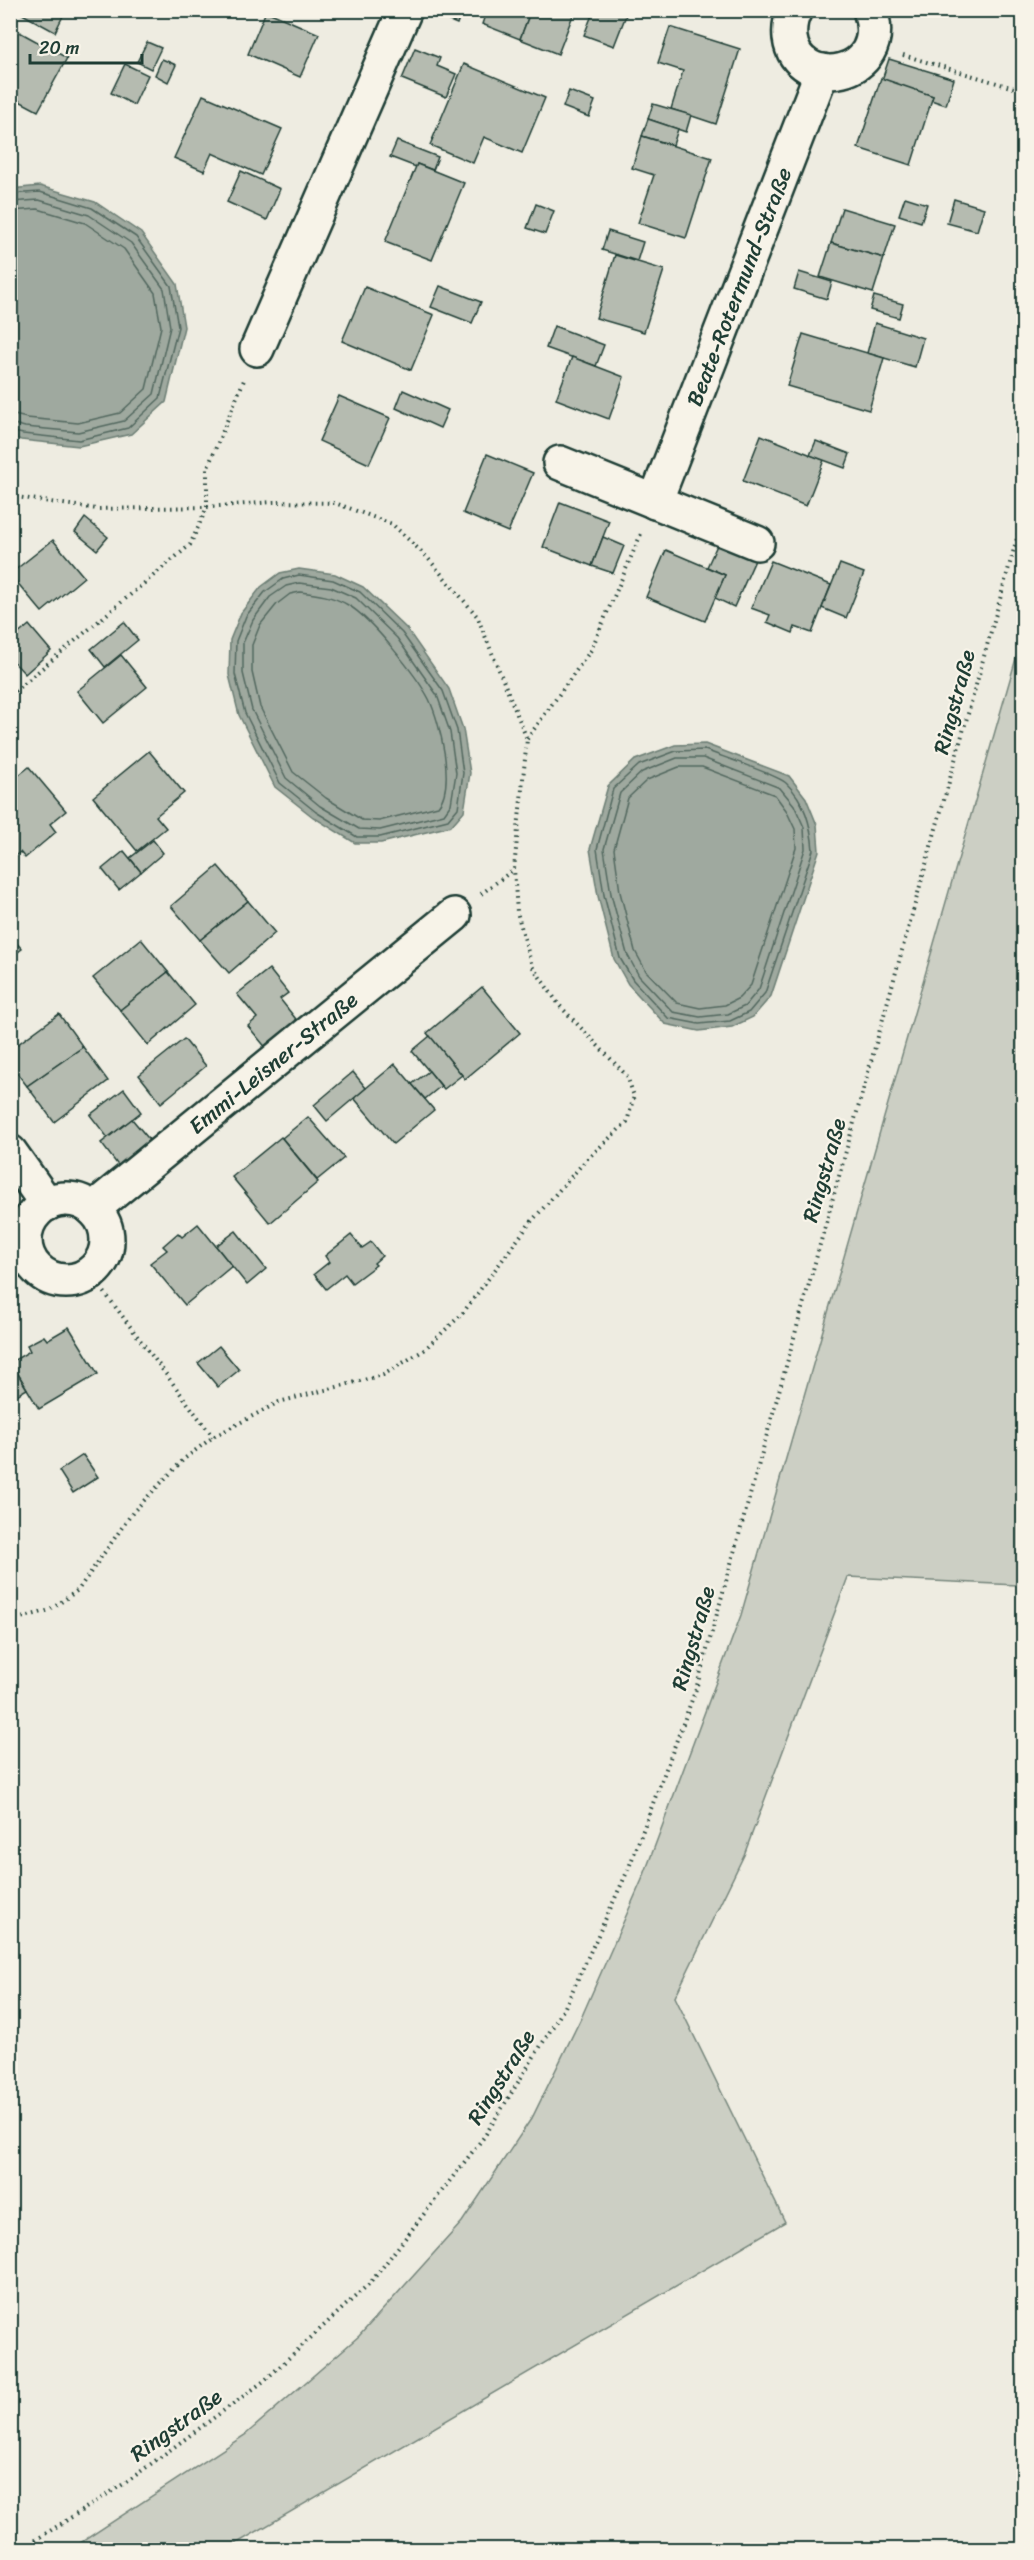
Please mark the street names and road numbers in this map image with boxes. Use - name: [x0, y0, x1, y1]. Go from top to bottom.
- street label: Beate-Rotermund-Straße: [674, 161, 802, 412]
- street label: Ringstraße: [921, 645, 987, 759]
- street label: Emmi-Leisner-Straße: [179, 981, 367, 1144]
- street label: Ringstraße: [791, 1113, 858, 1227]
- street label: Ringstraße: [660, 1581, 727, 1695]
- street label: Ringstraße: [456, 2021, 546, 2133]
- street label: Ringstraße: [121, 2378, 231, 2472]

